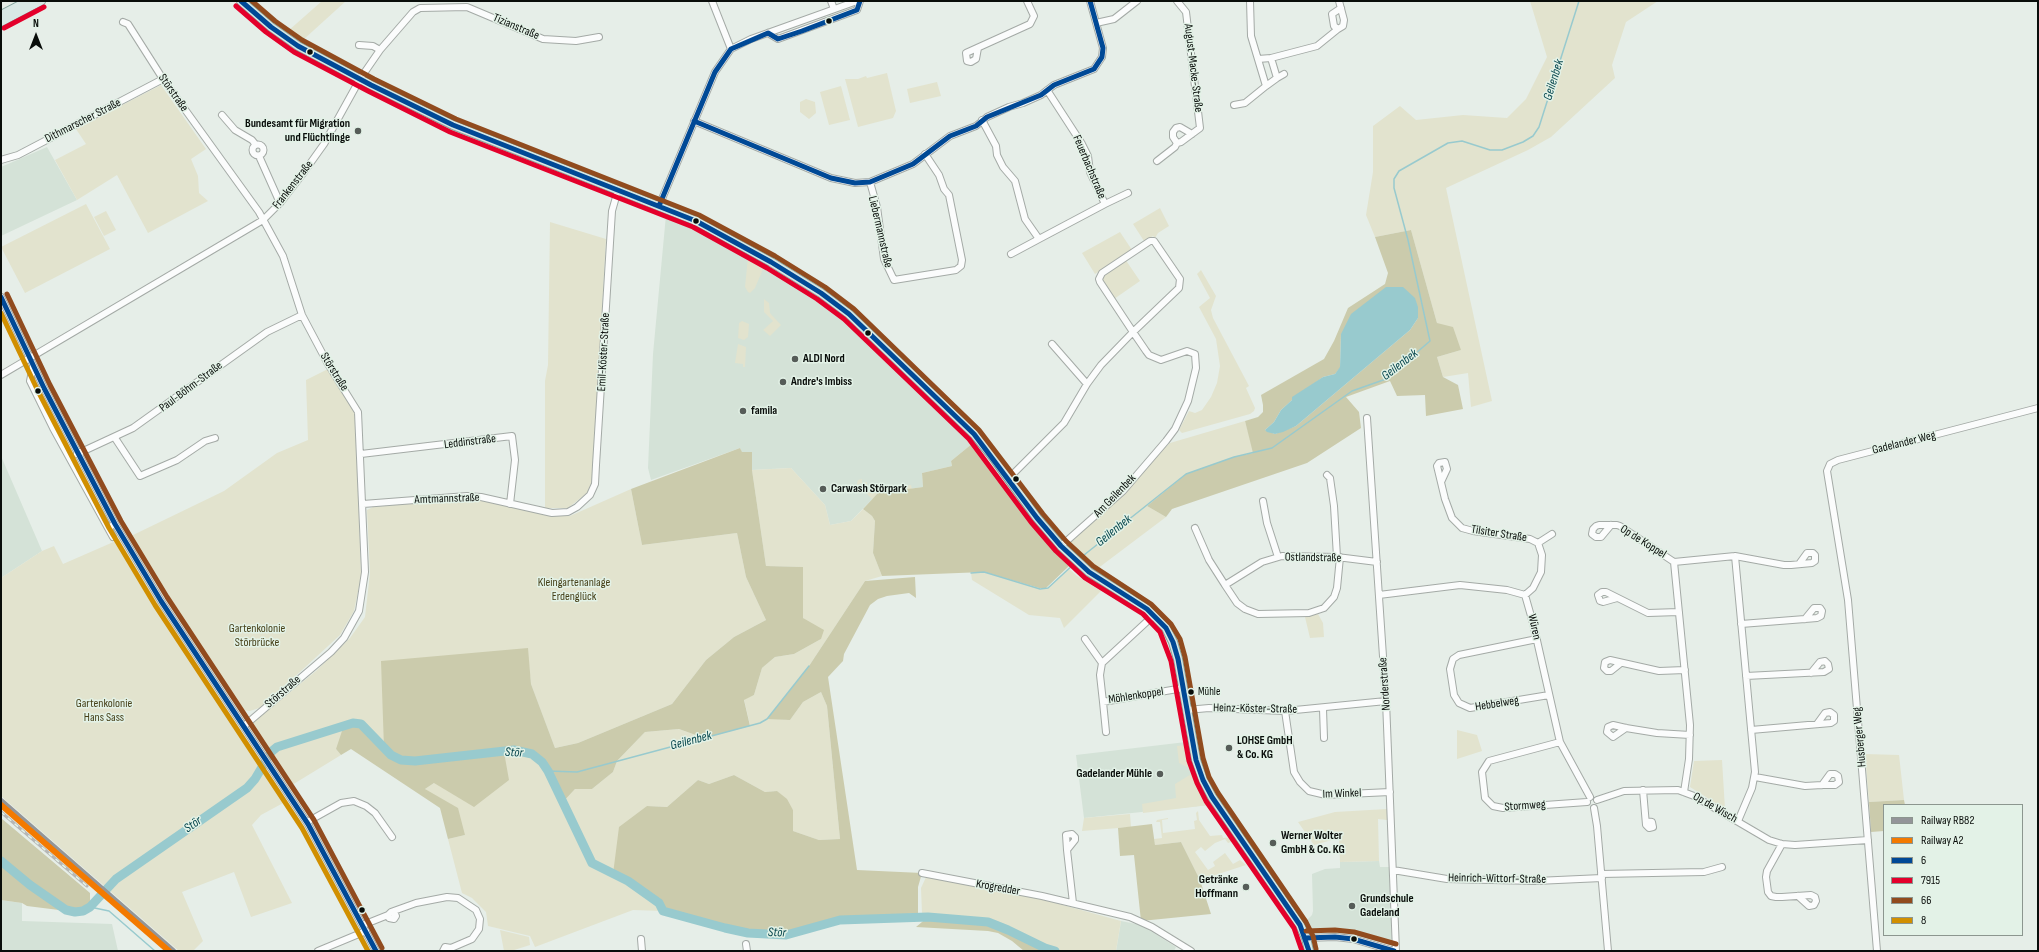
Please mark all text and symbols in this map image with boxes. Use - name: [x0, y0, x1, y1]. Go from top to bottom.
- street label: Tizianstraße: [491, 11, 541, 43]
- north arrow: [16, 16, 56, 56]
- unlabelled marker: [824, 16, 834, 26]
- text: N: [33, 17, 39, 30]
- street label: August-Macke-Straße: [1180, 23, 1206, 113]
- unlabelled marker: [305, 47, 315, 57]
- water label: Geilenbek: [1540, 58, 1568, 102]
- street label: Störstraße: [155, 71, 191, 115]
- street label: Dithmarscher Straße: [43, 96, 123, 146]
- place label: Bundesamt für Migration und Flüchtlinge: [245, 117, 350, 145]
- marker: Bundesamt für Migration und Flüchtlinge: [353, 126, 363, 136]
- street label: Feuerbachstraße: [1069, 133, 1109, 201]
- street label: Frankenstraße: [270, 158, 316, 212]
- street label: Liebermannstraße: [865, 195, 895, 269]
- unlabelled marker: [691, 216, 701, 226]
- street label: Emil-Köster-Straße: [595, 312, 613, 392]
- unlabelled marker: [863, 328, 873, 338]
- water label: Geilenbek: [1379, 346, 1421, 384]
- street label: Störstraße: [317, 350, 351, 394]
- place label: ALDI Nord: [803, 352, 845, 366]
- marker: ALDI Nord: [790, 354, 800, 364]
- street label: Paul-Böhm-Straße: [157, 359, 225, 415]
- place label: Andre's Imbiss: [791, 375, 852, 389]
- marker: Andre's Imbiss: [778, 377, 788, 387]
- unlabelled marker: [33, 386, 43, 396]
- place label: famila: [751, 404, 777, 418]
- marker: famila: [738, 406, 748, 416]
- street label: Gadelander Weg: [1871, 428, 1937, 458]
- street label: Leddinstraße: [443, 432, 497, 452]
- street label: Am Geilenbek: [1091, 471, 1139, 521]
- unlabelled marker: [1011, 474, 1021, 484]
- place label: Carwash Störpark: [831, 482, 907, 496]
- marker: Carwash Störpark: [818, 484, 828, 494]
- street label: Amtmannstraße: [414, 491, 480, 507]
- water label: Geilenbek: [1093, 512, 1135, 550]
- street label: Tilsiter Straße: [1470, 522, 1528, 546]
- street label: Op de Koppel: [1617, 522, 1669, 562]
- street label: Ostlandstraße: [1285, 550, 1341, 566]
- park label: Kleingartenanlage Erdenglück: [538, 576, 610, 604]
- street label: Würen: [1524, 613, 1544, 641]
- park label: Gartenkolonie Störbrücke: [229, 622, 285, 650]
- street label: Norderstraße: [1376, 657, 1394, 711]
- street label: Störstraße: [262, 673, 304, 711]
- street label: Möhlenkoppel: [1107, 685, 1165, 707]
- place label: Mühle: [1198, 685, 1220, 699]
- marker: Mühle: [1186, 687, 1196, 697]
- street label: Hebbelweg: [1474, 693, 1520, 715]
- park label: Gartenkolonie Hans Sass: [76, 697, 132, 725]
- street label: Heinz-Köster-Straße: [1213, 701, 1297, 717]
- street label: Husberger Weg: [1850, 706, 1870, 768]
- water label: Geilenbek: [669, 728, 713, 754]
- place label: LOHSE GmbH & Co. KG: [1237, 734, 1293, 762]
- marker: LOHSE GmbH & Co. KG: [1224, 743, 1234, 753]
- water label: Stör: [505, 745, 523, 761]
- place label: Gadelander Mühle: [1076, 767, 1152, 781]
- marker: Gadelander Mühle: [1155, 769, 1165, 779]
- street label: Im Winkel: [1322, 786, 1362, 802]
- street label: Op de Wisch: [1690, 790, 1740, 826]
- street label: Stormweg: [1504, 797, 1546, 815]
- legend: [1883, 804, 2023, 936]
- water label: Stör: [181, 813, 205, 837]
- text: Railway RB82: [1921, 813, 1974, 828]
- place label: Werner Wolter GmbH & Co. KG: [1281, 829, 1345, 857]
- text: Railway A2: [1921, 833, 1963, 848]
- marker: Werner Wolter GmbH & Co. KG: [1268, 838, 1278, 848]
- text: 6: [1921, 853, 1926, 868]
- street label: Heinrich-Wittorf-Straße: [1448, 871, 1546, 887]
- place label: Getränke Hoffmann: [1195, 873, 1238, 901]
- text: 7915: [1921, 873, 1940, 888]
- street label: Krogredder: [975, 877, 1021, 899]
- marker: Getränke Hoffmann: [1241, 882, 1251, 892]
- place label: Grundschule Gadeland: [1360, 892, 1414, 920]
- text: 66: [1921, 893, 1932, 908]
- marker: Grundschule Gadeland: [1347, 901, 1357, 911]
- unlabelled marker: [357, 905, 367, 915]
- text: 8: [1921, 913, 1926, 928]
- water label: Stör: [768, 925, 786, 941]
- unlabelled marker: [1349, 934, 1359, 944]

